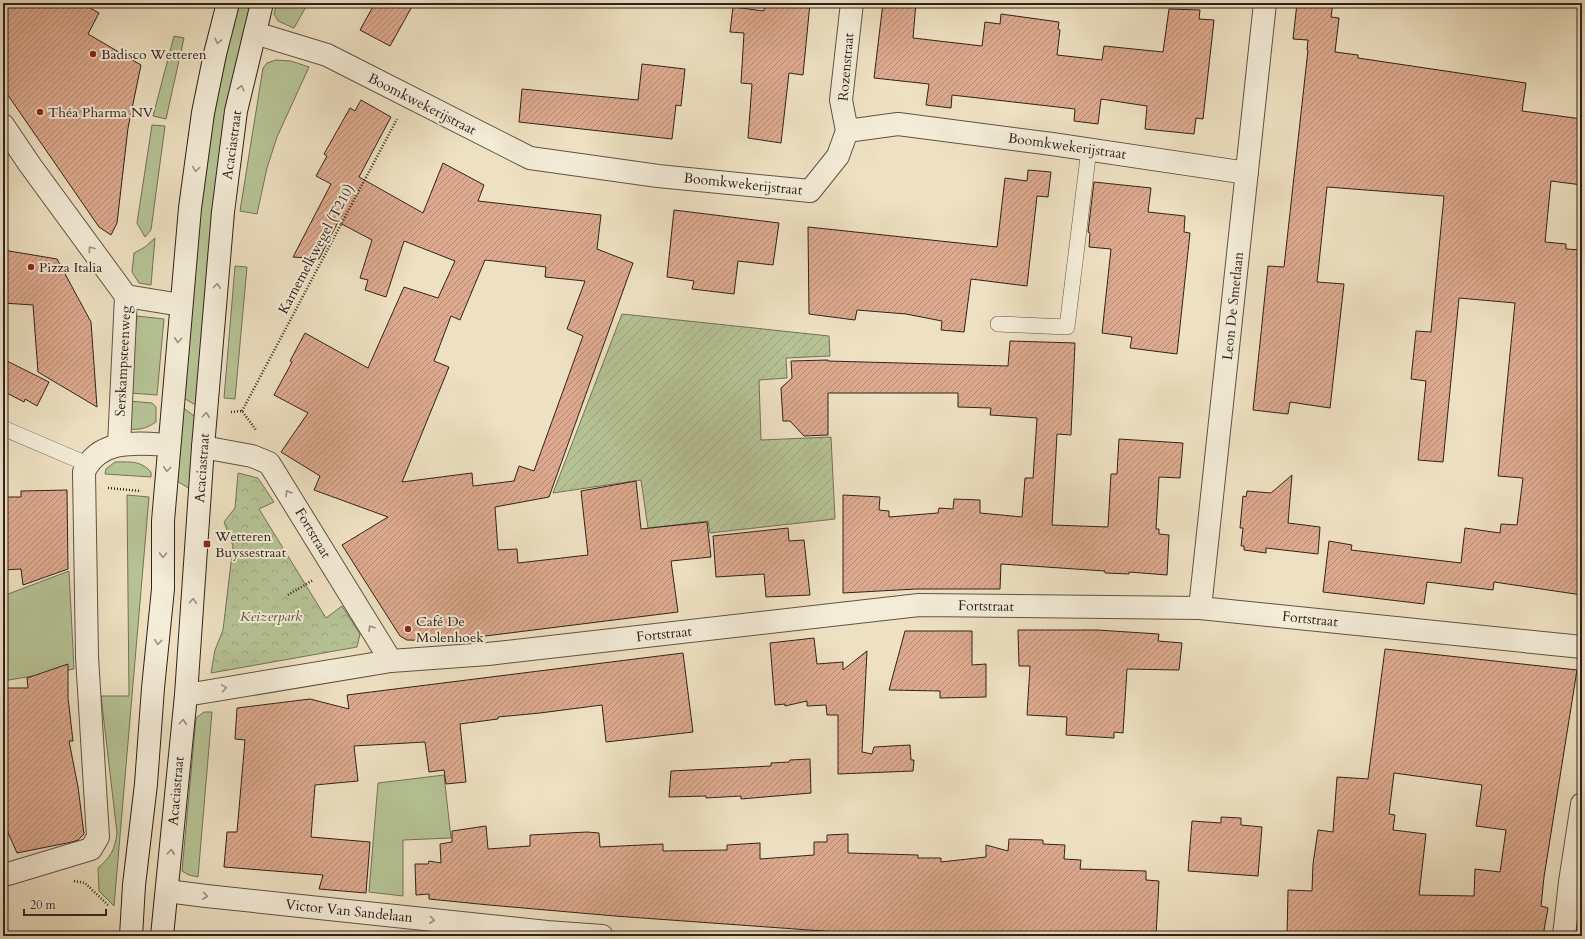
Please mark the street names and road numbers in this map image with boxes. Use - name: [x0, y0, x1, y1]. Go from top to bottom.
- street label: Rozenstraat: [834, 31, 859, 102]
- street label: Boomkwekerijstraat: [365, 68, 480, 140]
- street label: Acaciastraat: [218, 109, 246, 181]
- street label: Boomkwekerijstraat: [1007, 128, 1128, 164]
- street label: Boomkwekerijstraat: [683, 168, 804, 200]
- street label: Karnemelkwegel (T210): [274, 181, 358, 317]
- street label: Leon De Smetlaan: [1218, 251, 1248, 361]
- street label: Serskampsteenweg: [111, 305, 135, 417]
- street label: Acaciastraat: [190, 432, 214, 503]
- street label: Fortstraat: [290, 504, 336, 562]
- street label: Fortstraat: [958, 596, 1015, 616]
- street label: Fortstraat: [1281, 607, 1339, 631]
- street label: Fortstraat: [635, 622, 693, 646]
- street label: Acaciastraat: [164, 755, 189, 826]
- street label: Victor Van Sandelaan: [284, 895, 414, 927]

